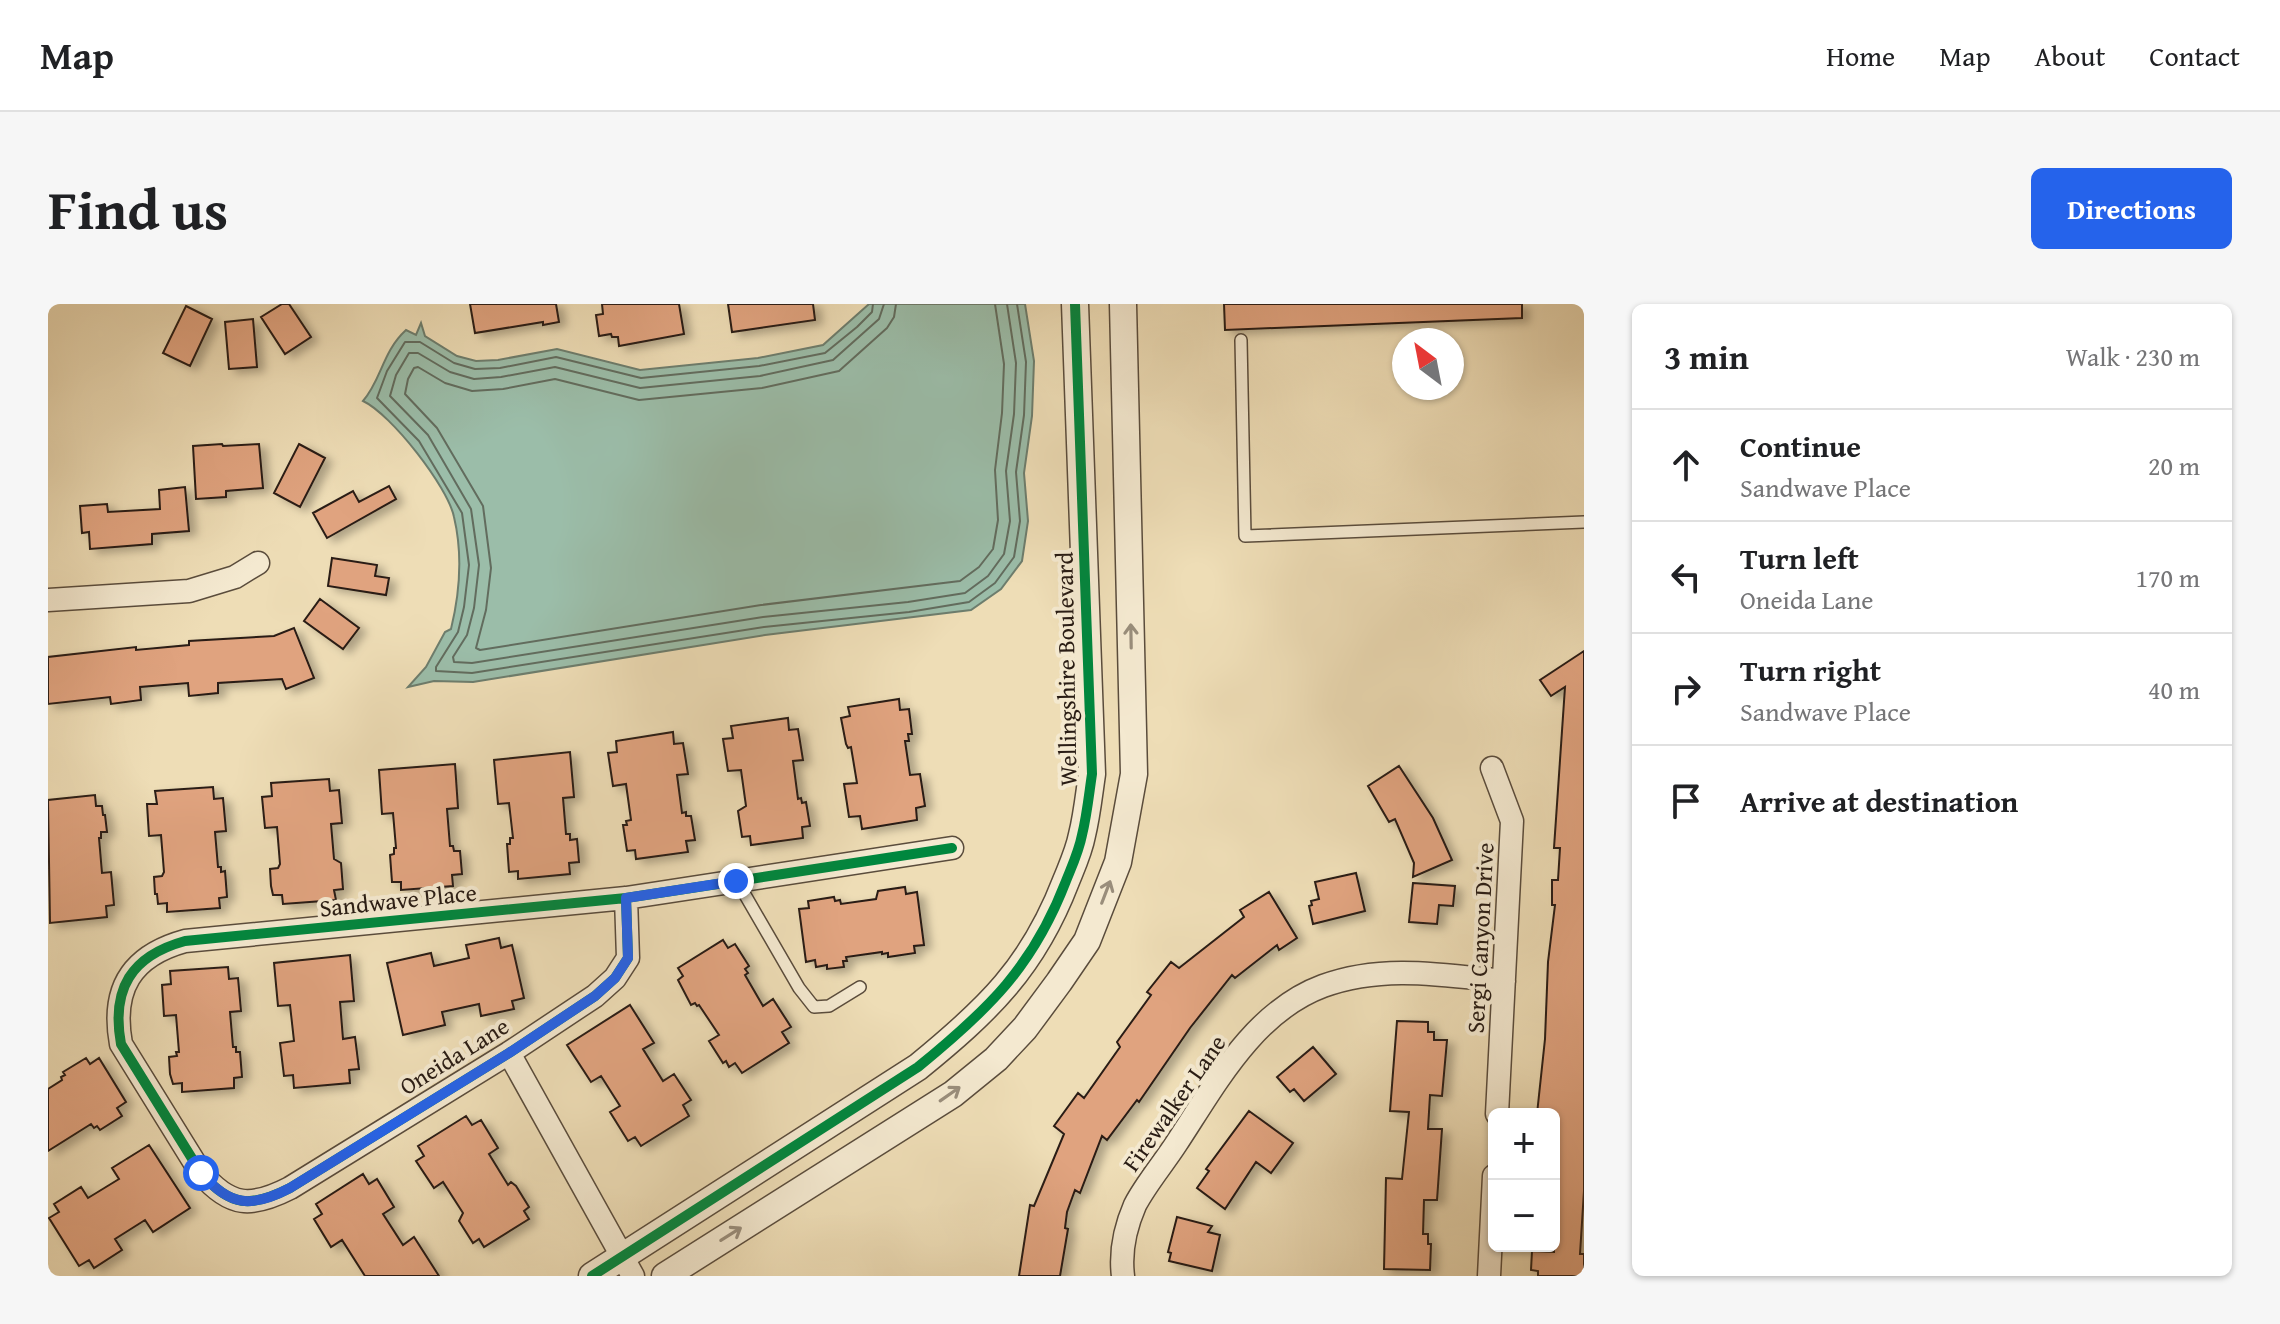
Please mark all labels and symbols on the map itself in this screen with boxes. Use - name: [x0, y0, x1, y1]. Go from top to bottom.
- north arrow: [1392, 328, 1464, 400]
- street label: Wellingshire Boulevard: [1046, 551, 1086, 786]
- one-way arrow: [1123, 623, 1139, 650]
- street label: Sergi Canyon Drive: [1458, 842, 1502, 1034]
- route end: [718, 863, 754, 899]
- street label: Sandwave Place: [318, 874, 478, 926]
- one-way arrow: [1100, 880, 1114, 905]
- street label: Oneida Lane: [392, 1008, 516, 1104]
- street label: Firewalker Lane: [1114, 1027, 1234, 1179]
- one-way arrow: [939, 1086, 961, 1103]
- route start: [183, 1155, 219, 1191]
- one-way arrow: [719, 1226, 742, 1242]

